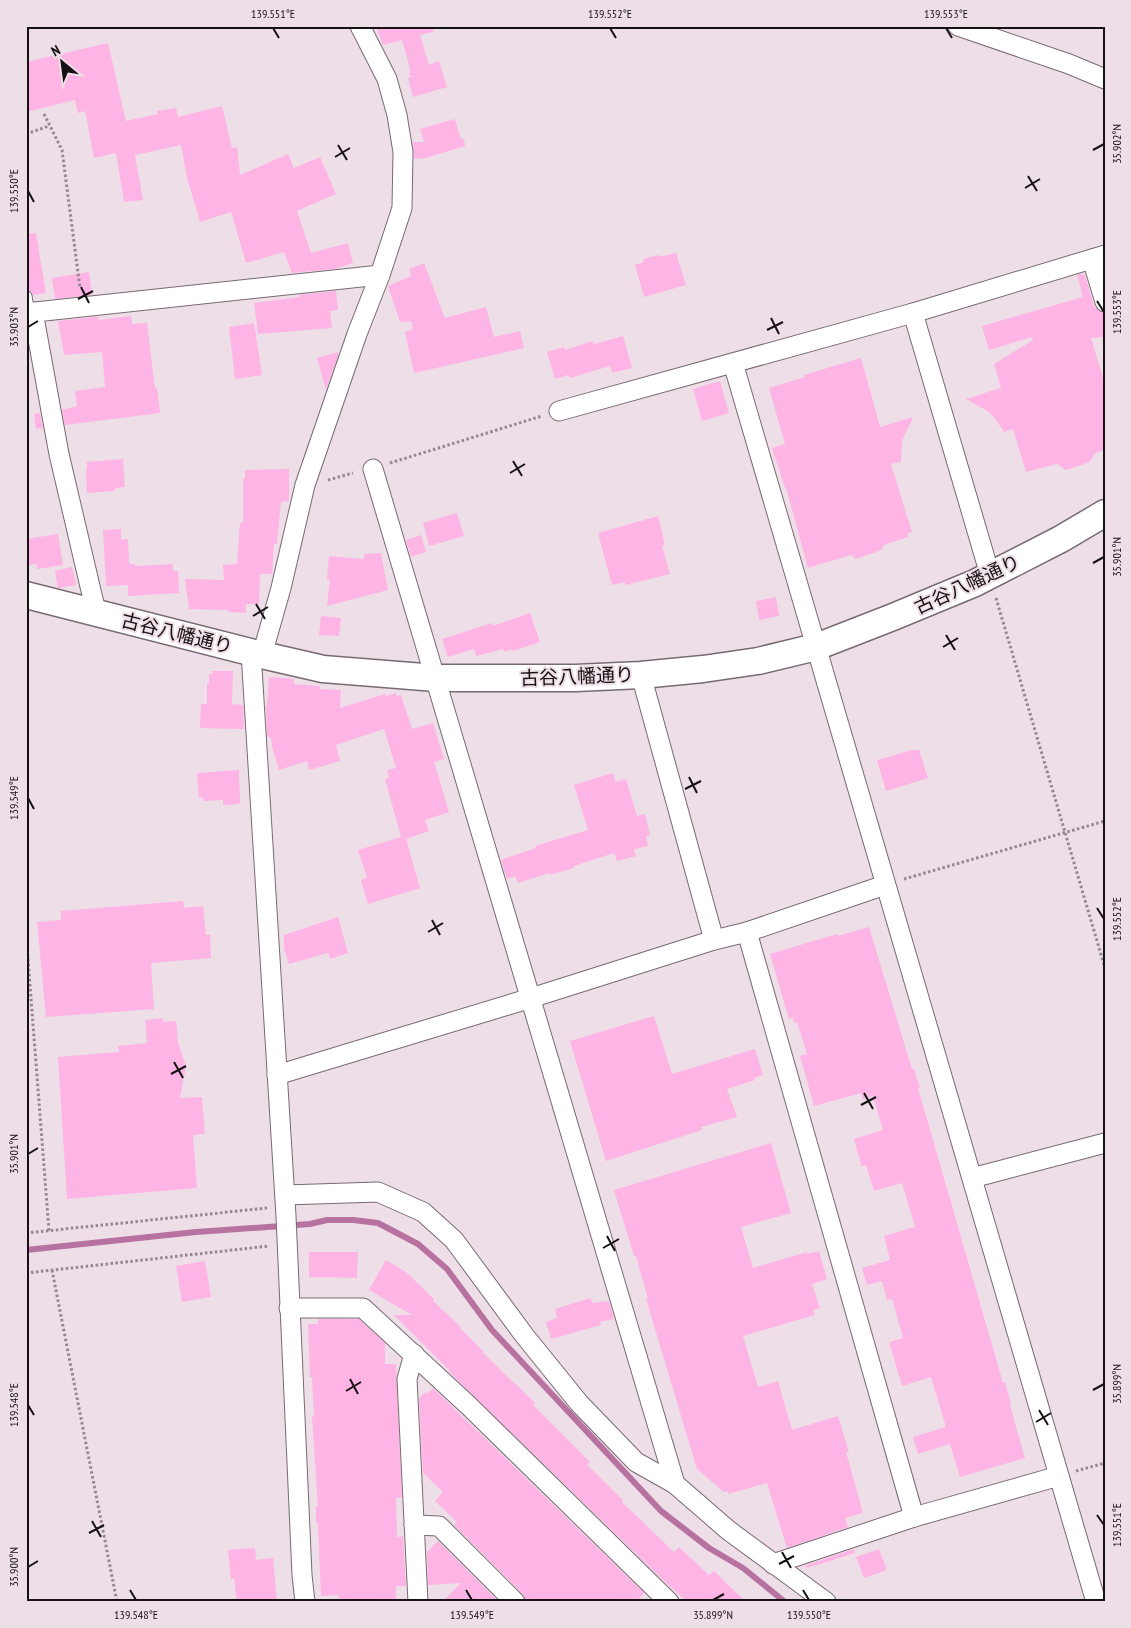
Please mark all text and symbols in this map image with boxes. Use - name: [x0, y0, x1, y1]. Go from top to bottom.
- text: 139.551°E: [251, 6, 295, 21]
- text: 139.552°E: [588, 6, 632, 21]
- text: 139.553°E: [924, 6, 968, 21]
- north arrow: [38, 38, 88, 88]
- text: N: [48, 41, 63, 60]
- text: 35.902°N: [1109, 124, 1124, 164]
- text: 139.550°E: [6, 169, 21, 213]
- text: 139.553°E: [1109, 290, 1124, 334]
- text: 35.903°N: [6, 307, 21, 347]
- text: 35.901°N: [1109, 537, 1124, 577]
- street label: 古谷八幡通り: [910, 549, 1024, 619]
- street label: 古谷八幡通り: [119, 608, 235, 658]
- street label: 古谷八幡通り: [520, 662, 634, 690]
- text: 139.549°E: [6, 776, 21, 820]
- text: 139.552°E: [1109, 897, 1124, 941]
- text: 35.901°N: [6, 1134, 21, 1174]
- text: 35.899°N: [1109, 1364, 1124, 1404]
- text: 139.548°E: [6, 1383, 21, 1427]
- text: 139.551°E: [1109, 1503, 1124, 1547]
- text: 35.900°N: [6, 1547, 21, 1587]
- text: 139.548°E: [114, 1607, 158, 1622]
- text: 139.549°E: [450, 1607, 494, 1622]
- text: 35.899°N: [693, 1607, 733, 1622]
- text: 139.550°E: [787, 1607, 831, 1622]

